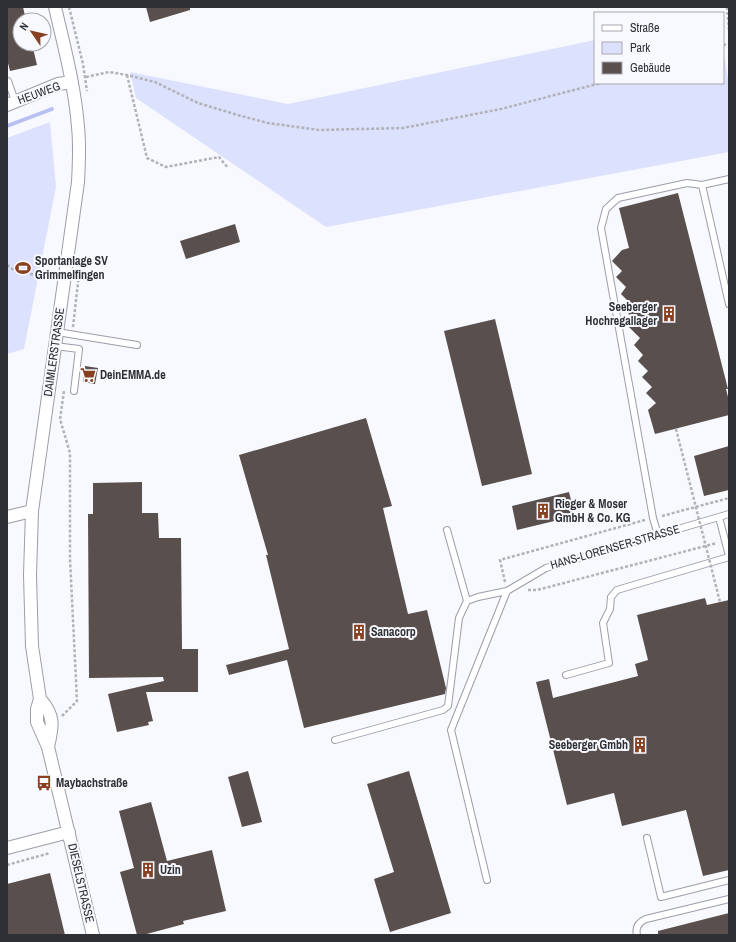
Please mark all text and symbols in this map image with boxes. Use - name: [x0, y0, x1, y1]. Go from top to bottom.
- north arrow: [12, 12, 52, 52]
- legend: [594, 12, 724, 84]
- text: N: [16, 20, 31, 33]
- text: Straße: [630, 20, 660, 36]
- text: Park: [630, 40, 650, 56]
- text: Gebäude: [630, 60, 671, 76]
- street label: HEUWEG: [15, 78, 63, 108]
- place label: Sportanlage SV Grimmelfingen: [35, 253, 108, 283]
- sports icon: Sportanlage SV Grimmelfingen: [14, 259, 32, 277]
- place label: Seeberger Hochregallager: [585, 299, 657, 329]
- building icon: Seeberger Hochregallager: [660, 305, 678, 323]
- street label: DAIMLERSTRASSE: [40, 306, 68, 398]
- supermarket icon: DeinEMMA.de: [79, 366, 97, 384]
- place label: DeinEMMA.de: [100, 367, 166, 383]
- place label: Rieger & Moser GmbH & Co. KG: [555, 496, 631, 526]
- building icon: Rieger & Moser GmbH & Co. KG: [534, 502, 552, 520]
- street label: HANS-LORENSER-STRASSE: [548, 521, 682, 573]
- building icon: Sanacorp: [350, 623, 368, 641]
- place label: Sanacorp: [371, 624, 416, 640]
- building icon: Seeberger Gmbh: [631, 736, 649, 754]
- place label: Seeberger Gmbh: [549, 737, 628, 753]
- bus stop icon: Maybachstraße: [35, 774, 53, 792]
- place label: Maybachstraße: [56, 775, 128, 791]
- street label: DIESELSTRASSE: [64, 842, 98, 924]
- building icon: Uzin: [139, 861, 157, 879]
- place label: Uzin: [160, 862, 181, 878]

